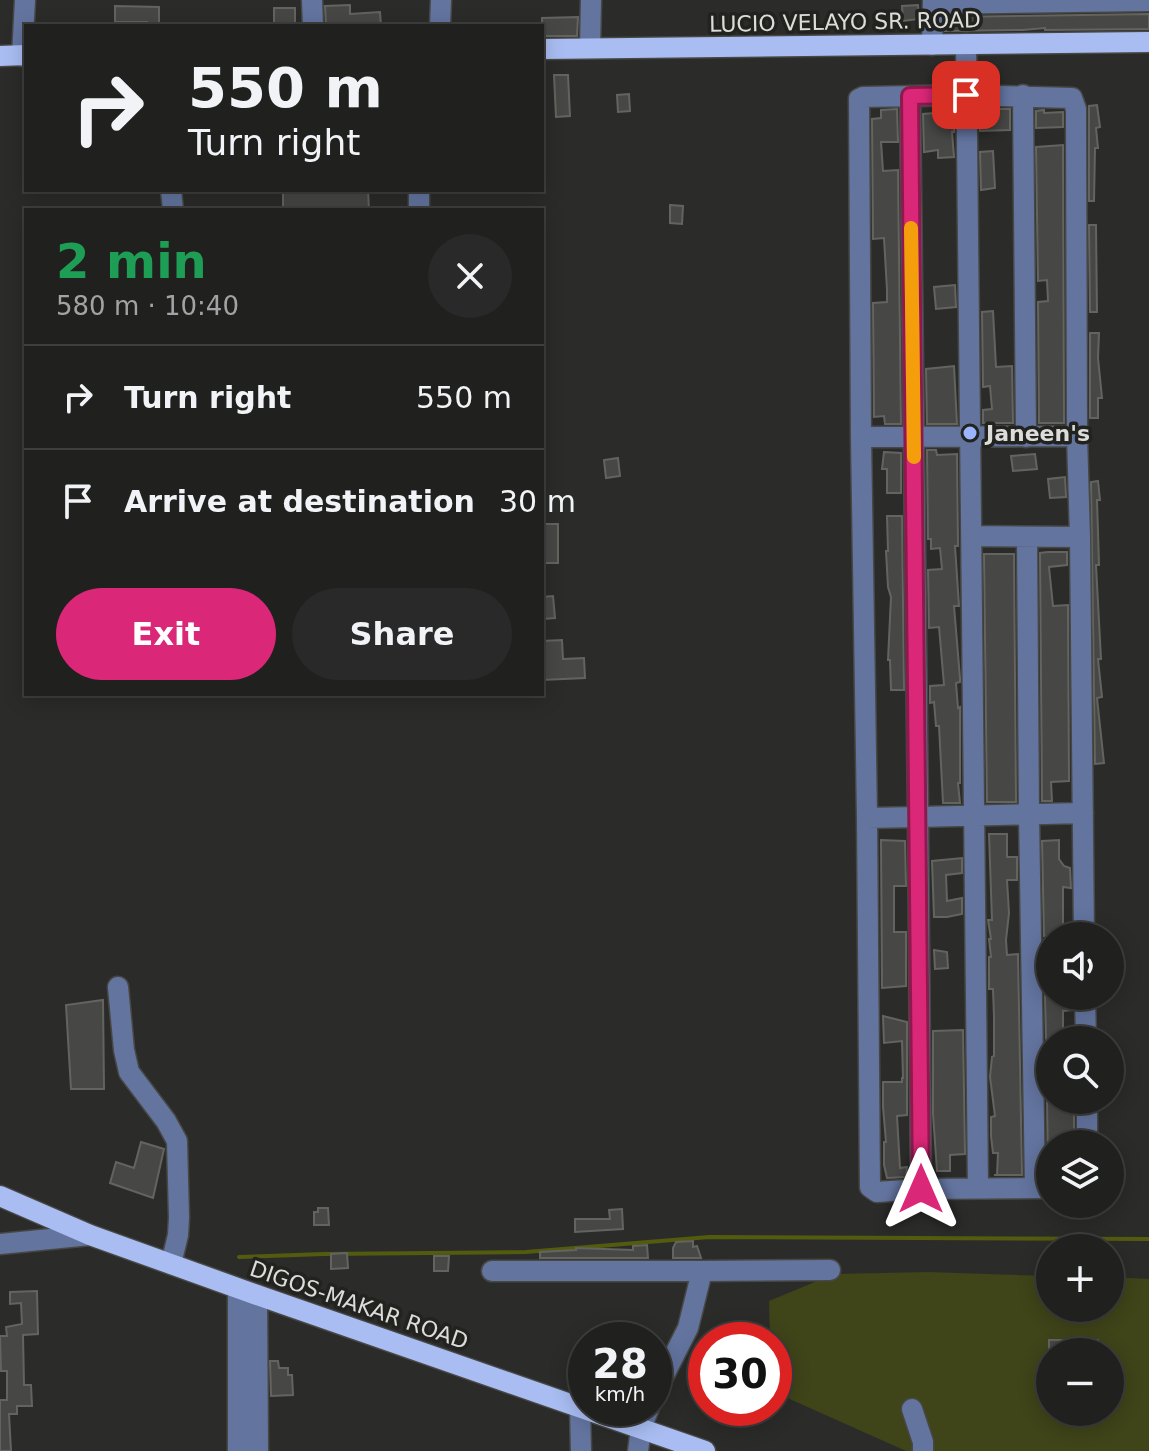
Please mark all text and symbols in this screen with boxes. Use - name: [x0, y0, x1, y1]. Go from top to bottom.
- street label: LUCIO VELAYO SR. ROAD: [709, 7, 981, 37]
- text: 550 m: [188, 55, 383, 120]
- icon: right: [56, 56, 160, 160]
- pin: [932, 61, 1000, 129]
- icon: arrive: [944, 73, 988, 117]
- text: Turn right: [188, 122, 360, 163]
- text: 2 min: [56, 233, 207, 289]
- button: close: [428, 234, 512, 318]
- text: 580 m · 10:40: [56, 291, 239, 321]
- icon: right: [56, 375, 100, 419]
- text: Turn right: [124, 380, 291, 415]
- text: 550 m: [416, 380, 512, 415]
- place label: Janeen's: [984, 421, 1090, 446]
- marker: Janeen's: [961, 424, 979, 442]
- icon: arrive: [56, 479, 100, 523]
- text: Arrive at destination: [124, 484, 475, 519]
- text: 30 m: [499, 484, 576, 519]
- button: Exit: [56, 588, 276, 680]
- button: Share: [292, 588, 512, 680]
- map controls: [1036, 922, 1124, 1426]
- button: sound: [1036, 922, 1124, 1010]
- button: search: [1036, 1026, 1124, 1114]
- button: layers: [1036, 1130, 1124, 1218]
- position arrow: [879, 1147, 963, 1231]
- button: +: [1036, 1234, 1124, 1322]
- street label: DIGOS-MAKAR ROAD: [247, 1256, 471, 1354]
- speed limit sign: 30: [688, 1322, 792, 1426]
- button: −: [1036, 1338, 1124, 1426]
- text: 28: [592, 1341, 648, 1387]
- text: km/h: [595, 1382, 645, 1406]

